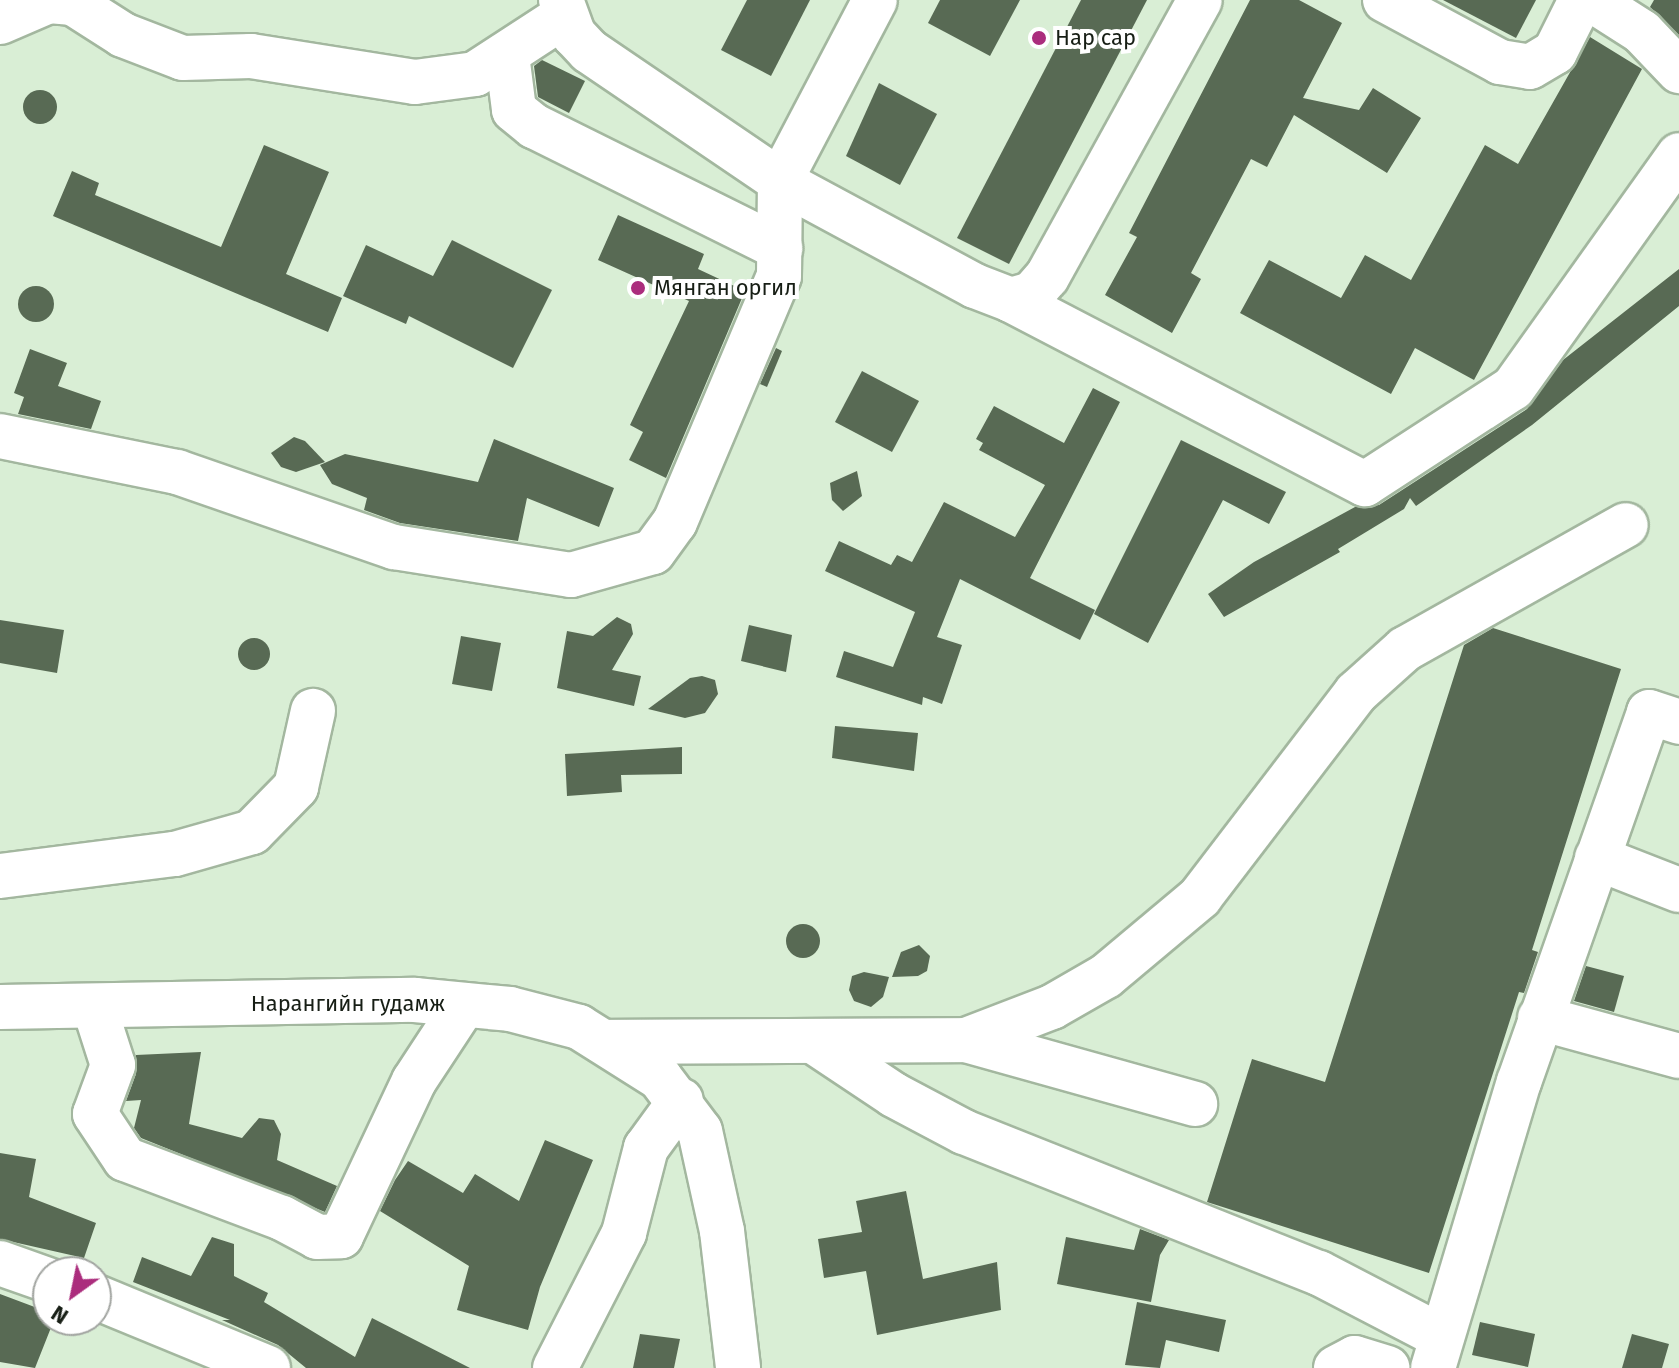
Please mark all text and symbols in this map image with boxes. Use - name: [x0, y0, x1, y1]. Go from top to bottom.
- place label: Нар сар: [1055, 25, 1136, 51]
- marker: Нар сар: [1030, 29, 1048, 47]
- place label: Мянган оргил: [654, 275, 797, 301]
- marker: Мянган оргил: [629, 279, 647, 297]
- street label: Нарангийн гудамж: [251, 991, 445, 1017]
- north arrow: [32, 1256, 112, 1336]
- text: N: [46, 1300, 73, 1330]

